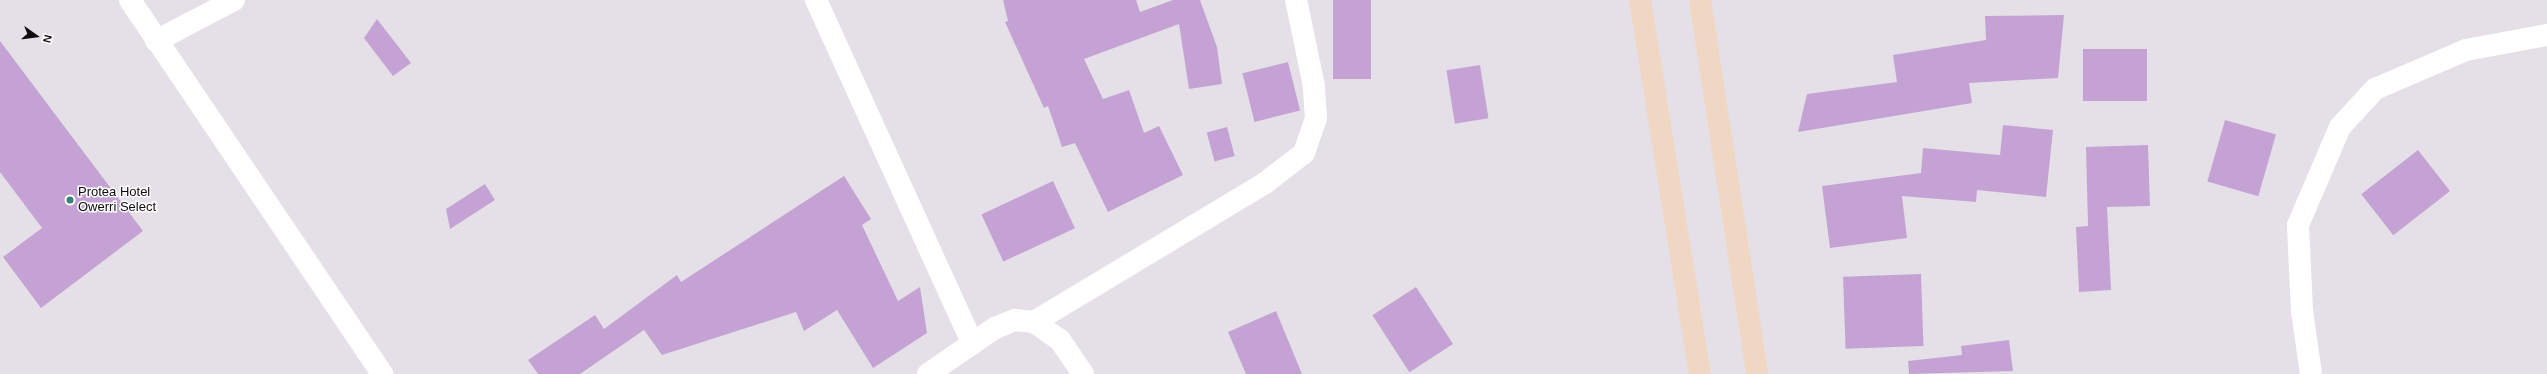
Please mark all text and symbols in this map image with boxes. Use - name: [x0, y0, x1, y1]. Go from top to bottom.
- north arrow: [16, 16, 56, 56]
- text: N: [41, 34, 54, 44]
- place label: Protea Hotel Owerri Select: [78, 185, 156, 216]
- marker: Protea Hotel Owerri Select: [65, 195, 75, 205]

